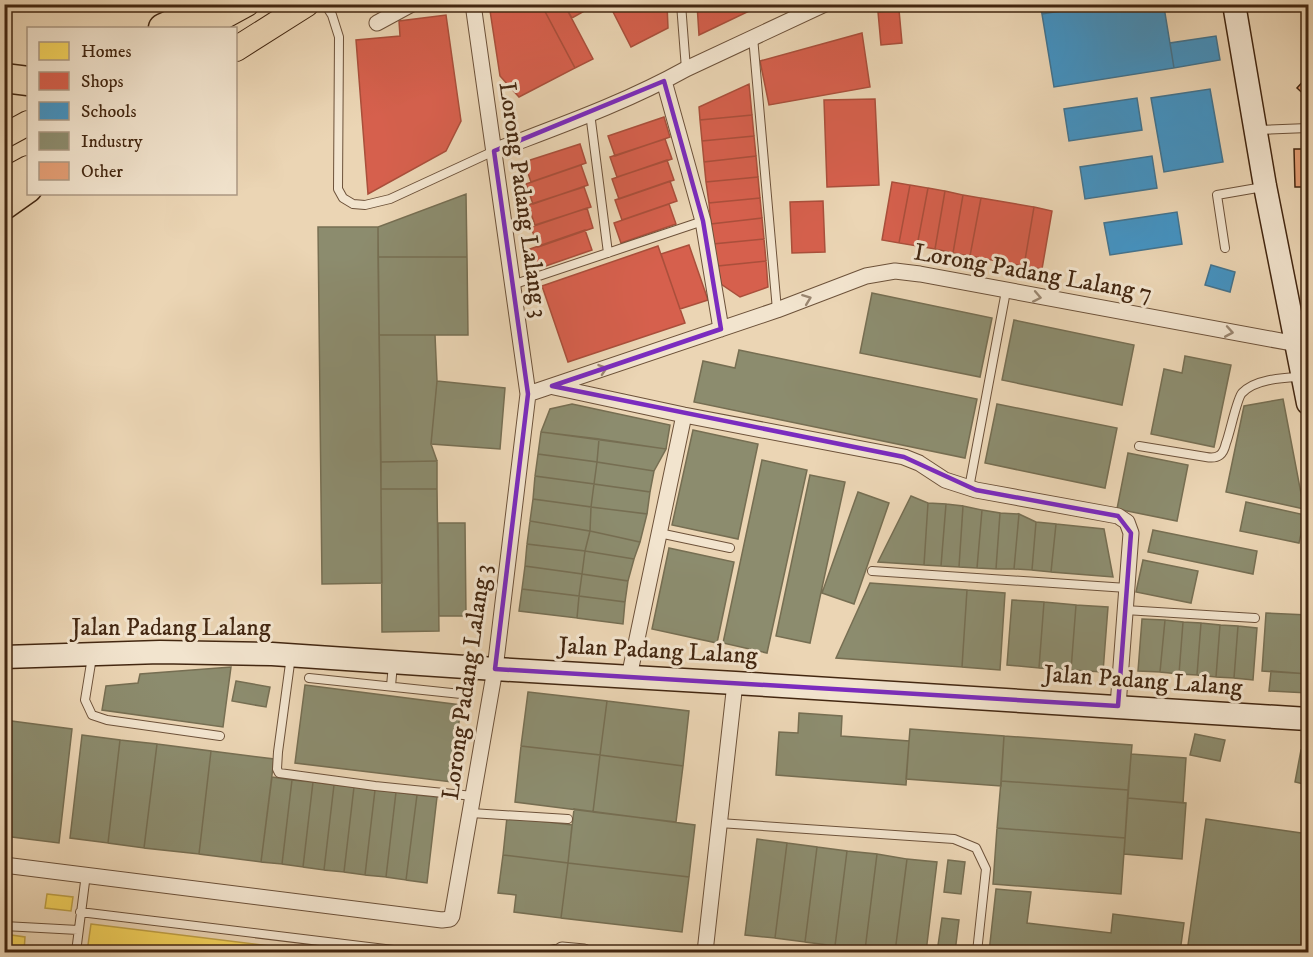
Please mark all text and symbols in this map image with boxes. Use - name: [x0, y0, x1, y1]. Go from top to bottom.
- legend: [27, 27, 237, 195]
- text: Homes: [81, 41, 132, 63]
- text: Shops: [81, 71, 124, 93]
- street label: Lorong Padang Lalang 3: [492, 80, 554, 320]
- text: Schools: [81, 101, 136, 123]
- text: Industry: [81, 131, 143, 153]
- text: Other: [81, 161, 123, 183]
- street label: Lorong Padang Lalang 7: [912, 237, 1154, 309]
- one-way arrow: [1033, 290, 1042, 302]
- one-way arrow: [801, 293, 812, 306]
- one-way arrow: [1224, 325, 1234, 338]
- one-way arrow: [597, 363, 608, 376]
- street label: Lorong Padang Lalang 3: [436, 562, 498, 802]
- street label: Jalan Padang Lalang: [69, 613, 271, 643]
- street label: Jalan Padang Lalang: [556, 631, 759, 671]
- street label: Jalan Padang Lalang: [1041, 659, 1244, 703]

